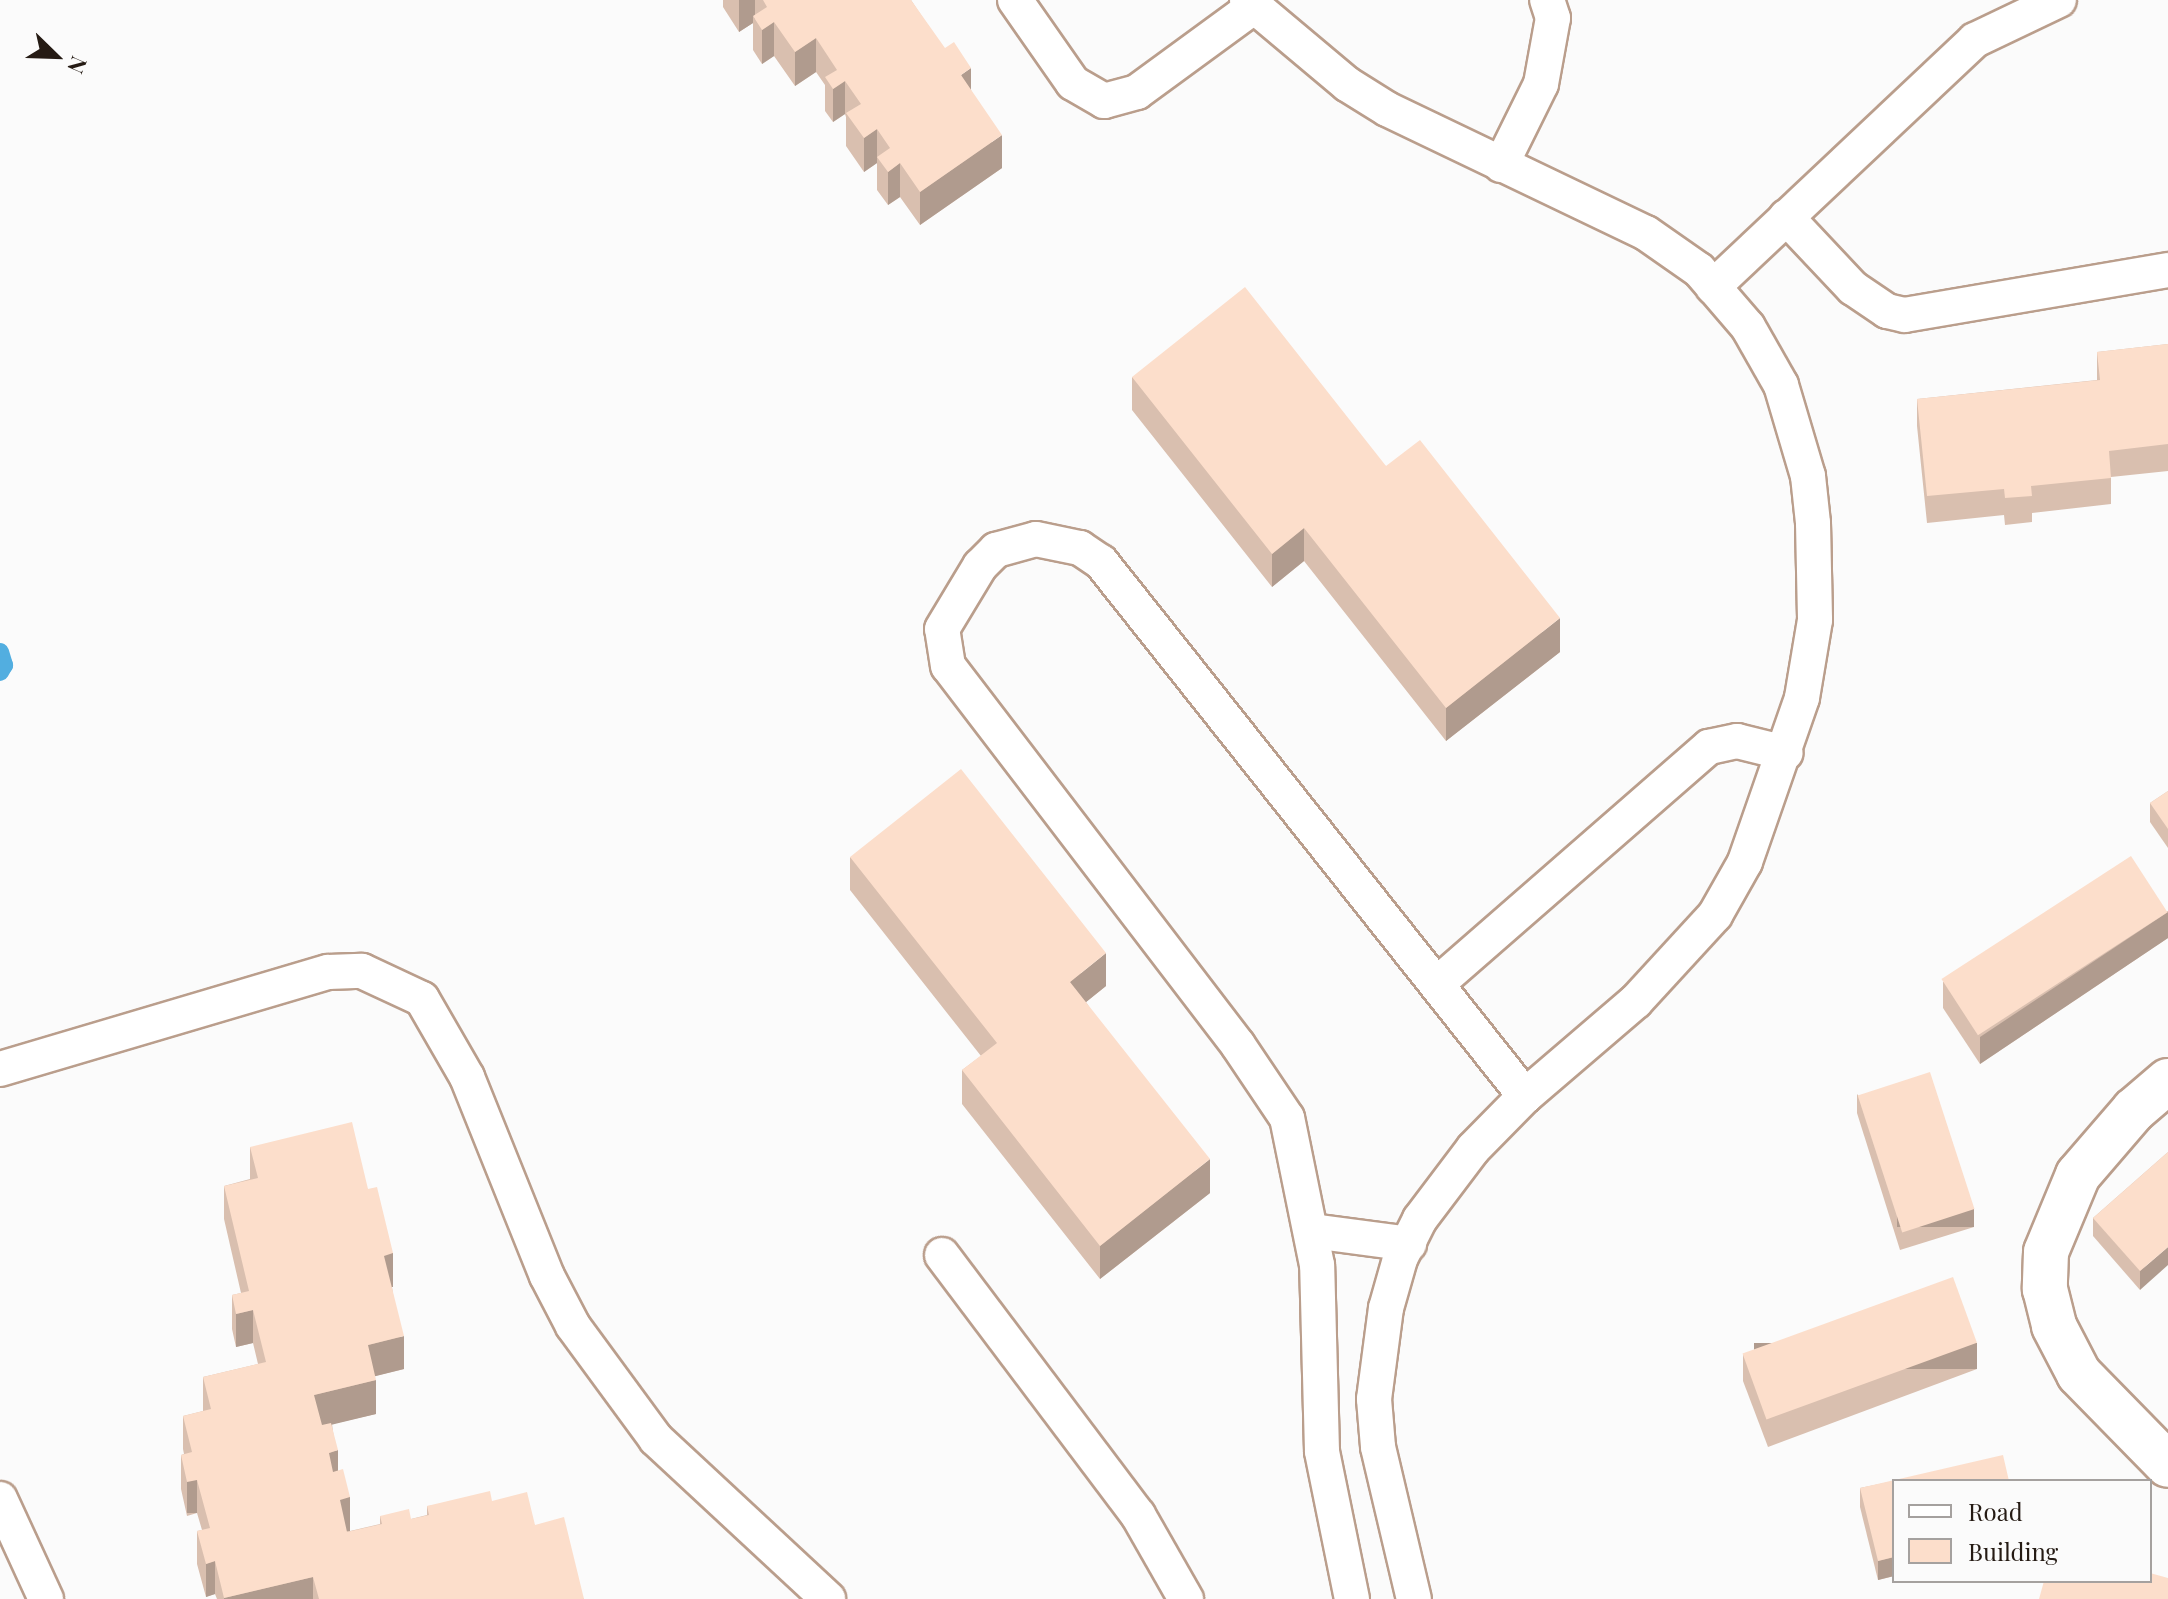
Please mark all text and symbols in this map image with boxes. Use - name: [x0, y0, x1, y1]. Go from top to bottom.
- north arrow: [16, 16, 96, 96]
- text: N: [61, 52, 95, 79]
- legend: [1892, 1479, 2152, 1583]
- text: Road: [1968, 1495, 2023, 1527]
- text: Building: [1968, 1535, 2058, 1567]

